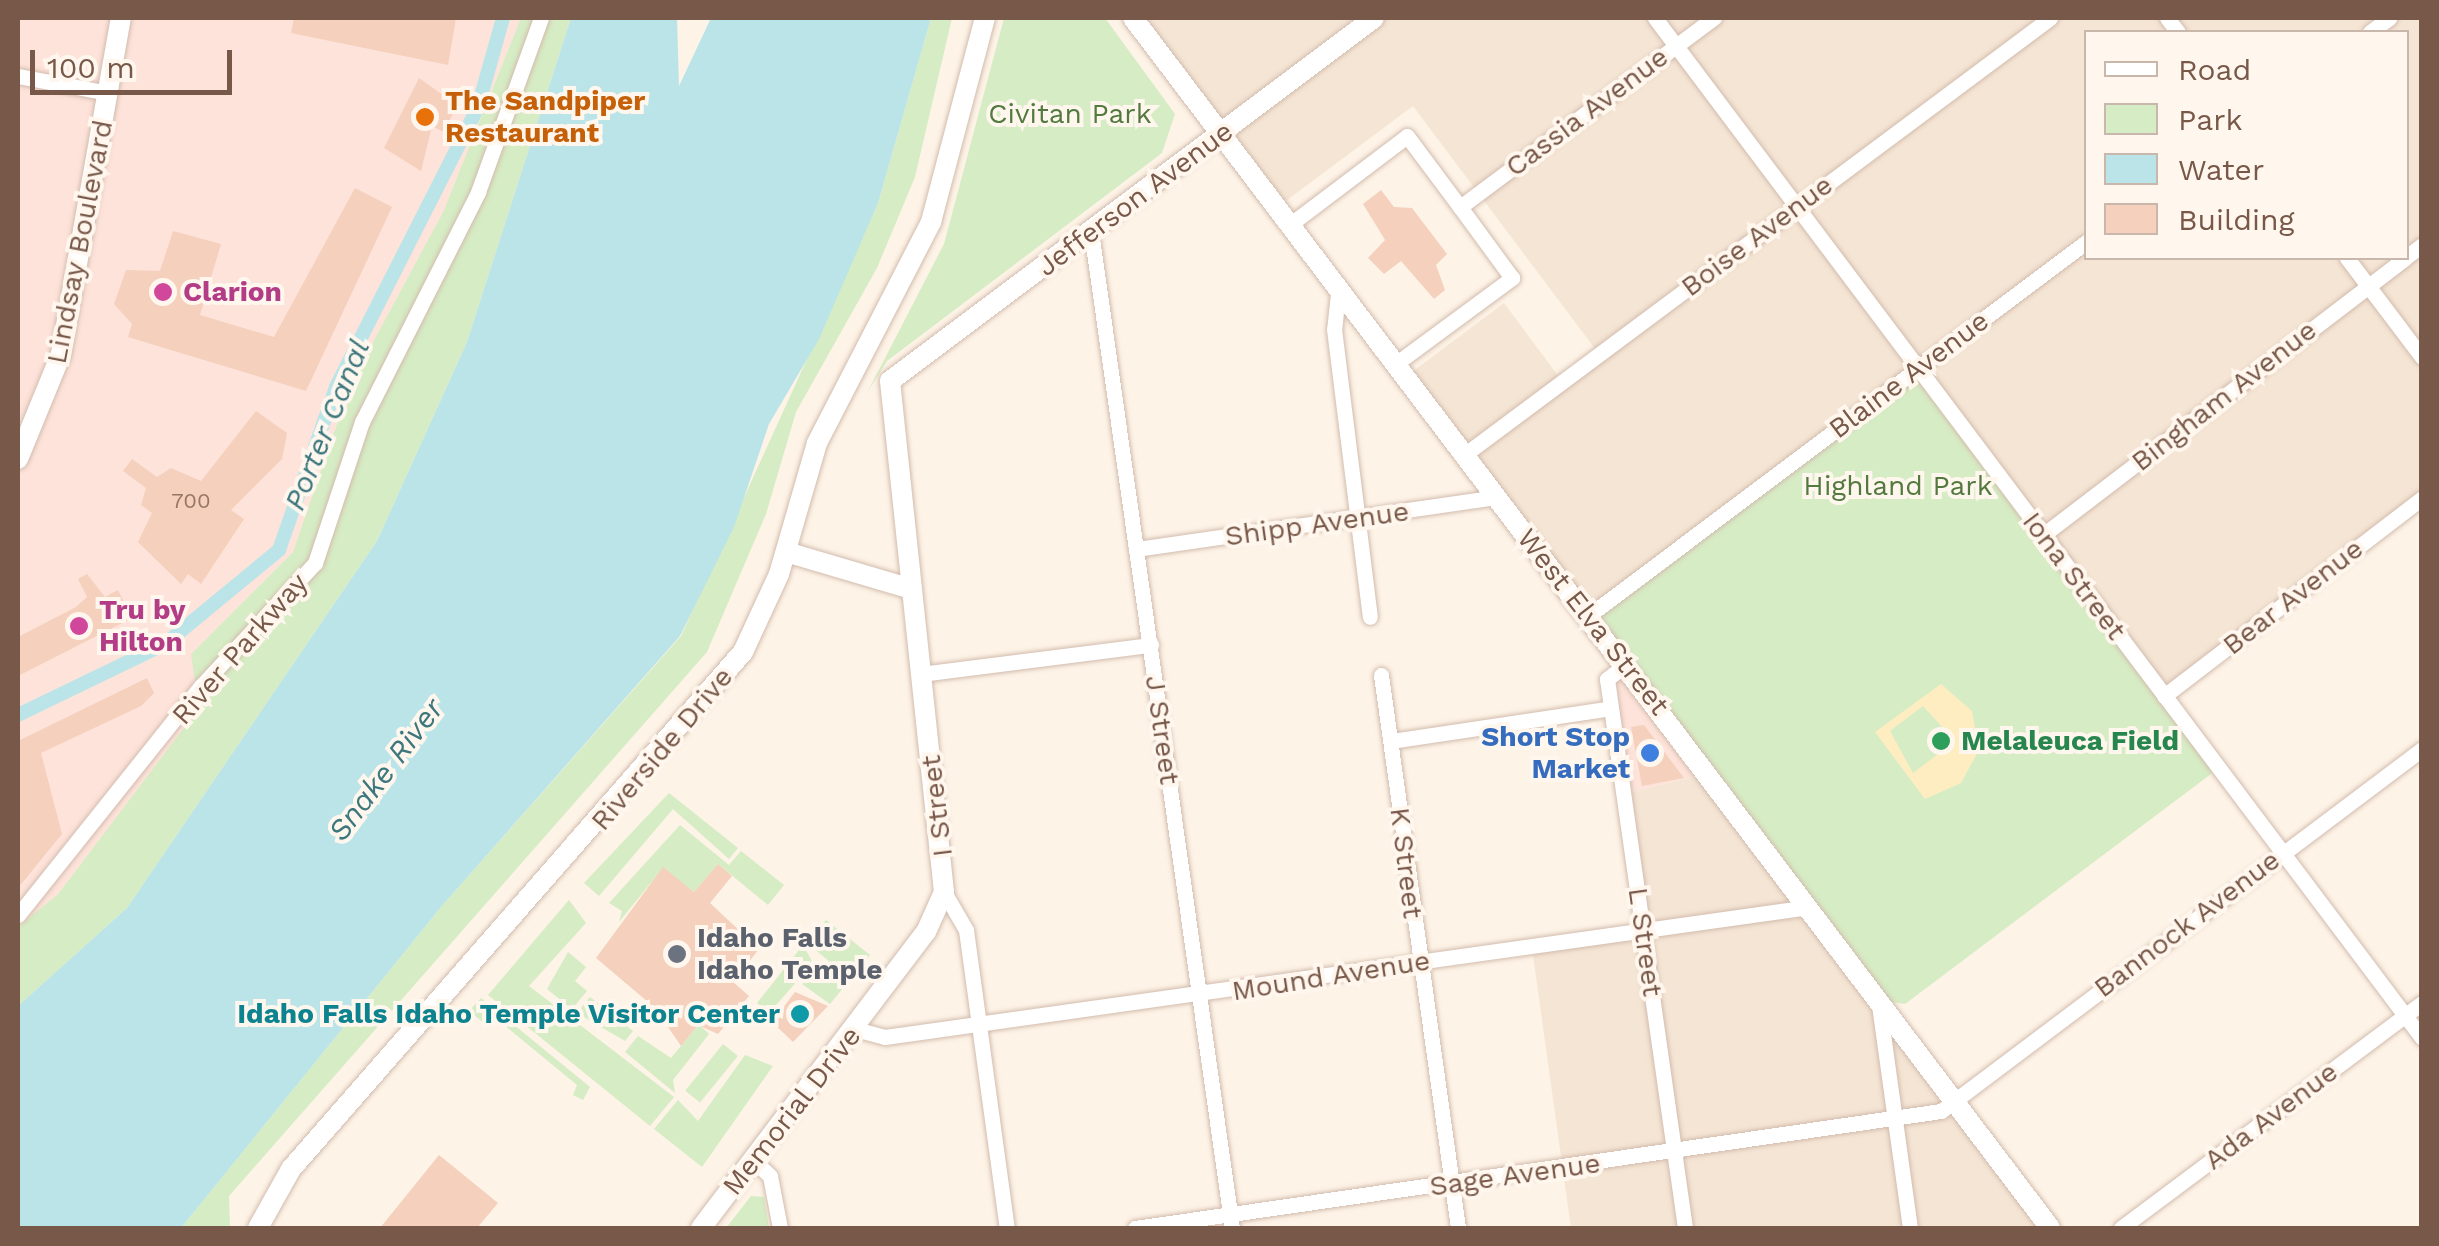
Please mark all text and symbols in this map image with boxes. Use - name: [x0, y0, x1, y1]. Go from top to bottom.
- scale bar: [35, 30, 238, 92]
- legend: [2084, 30, 2409, 260]
- street label: Cassia Avenue: [1498, 39, 1676, 185]
- text: 100 m: [47, 50, 135, 85]
- text: Road: [2178, 52, 2251, 87]
- place label: The Sandpiper Restaurant: [445, 84, 645, 150]
- park label: Civitan Park: [988, 97, 1152, 131]
- text: Park: [2178, 102, 2243, 137]
- marker: The Sandpiper Restaurant: [414, 106, 436, 128]
- street label: Jefferson Avenue: [1030, 114, 1240, 284]
- street label: Lindsay Boulevard: [40, 117, 120, 367]
- text: Water: [2178, 152, 2264, 187]
- street label: Boise Avenue: [1674, 168, 1840, 304]
- text: Building: [2178, 202, 2295, 237]
- place label: Clarion: [183, 275, 282, 309]
- marker: Clarion: [152, 281, 174, 303]
- street label: Blaine Avenue: [1822, 304, 1996, 446]
- street label: Bingham Avenue: [2124, 313, 2324, 479]
- water label: Porter Canal: [276, 334, 378, 516]
- park label: Highland Park: [1803, 469, 1993, 503]
- house number: 700: [171, 488, 211, 514]
- street label: Shipp Avenue: [1222, 494, 1412, 554]
- street label: Iona Street: [2015, 505, 2133, 647]
- street label: West Elva Street: [1510, 522, 1676, 722]
- street label: Bear Avenue: [2216, 531, 2370, 663]
- street label: River Parkway: [165, 566, 315, 732]
- place label: Tru by Hilton: [99, 593, 185, 659]
- marker: Tru by Hilton: [68, 615, 90, 637]
- street label: Riverside Drive: [584, 661, 740, 837]
- street label: J Street: [1138, 673, 1186, 787]
- water label: Snake River: [321, 692, 451, 848]
- place label: Short Stop Market: [1481, 720, 1630, 786]
- place label: Melaleuca Field: [1961, 724, 2179, 758]
- marker: Melaleuca Field: [1930, 730, 1952, 752]
- marker: Short Stop Market: [1639, 742, 1661, 764]
- street label: I Street: [914, 753, 960, 859]
- street label: K Street: [1382, 805, 1430, 921]
- street label: Bannock Avenue: [2087, 843, 2287, 1005]
- street label: L Street: [1621, 885, 1669, 999]
- place label: Idaho Falls Idaho Temple: [697, 921, 883, 987]
- marker: Idaho Falls Idaho Temple: [666, 943, 688, 965]
- street label: Mound Avenue: [1229, 944, 1433, 1008]
- place label: Idaho Falls Idaho Temple Visitor Center: [236, 997, 780, 1031]
- marker: Idaho Falls Idaho Temple Visitor Center: [789, 1003, 811, 1025]
- street label: Memorial Drive: [715, 1020, 869, 1202]
- street label: Ada Avenue: [2197, 1054, 2345, 1178]
- street label: Sage Avenue: [1427, 1146, 1603, 1204]

